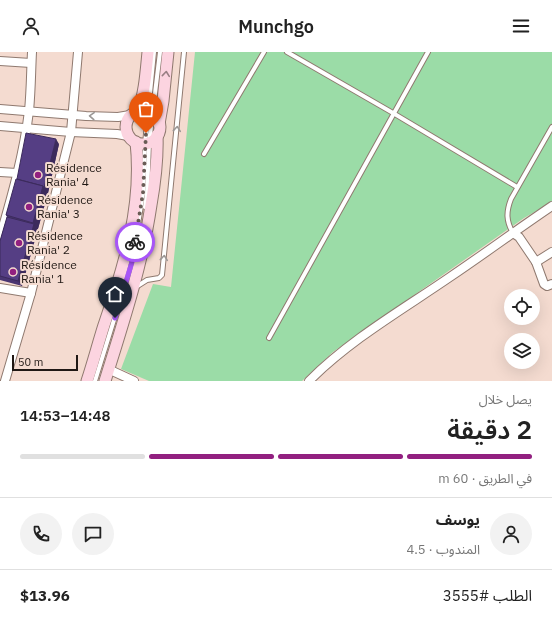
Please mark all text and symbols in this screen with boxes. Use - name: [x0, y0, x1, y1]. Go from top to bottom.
- icon: person: [20, 15, 42, 37]
- text: Munchgo: [238, 15, 314, 38]
- icon: menu: [510, 15, 532, 37]
- one-way arrow: [161, 71, 170, 77]
- pin: [129, 92, 163, 133]
- icon: bag: [135, 98, 157, 120]
- one-way arrow: [89, 112, 95, 120]
- one-way arrow: [172, 126, 181, 132]
- place label: Résidence Rania' 4: [46, 160, 102, 189]
- marker: Résidence Rania' 4: [33, 170, 43, 180]
- place label: Résidence Rania' 3: [37, 192, 93, 221]
- marker: Résidence Rania' 3: [24, 202, 34, 212]
- courier: [115, 222, 155, 262]
- place label: Résidence Rania' 2: [27, 228, 83, 257]
- icon: bike: [124, 231, 146, 253]
- marker: Résidence Rania' 2: [14, 238, 24, 248]
- one-way arrow: [159, 255, 168, 261]
- place label: Résidence Rania' 1: [21, 257, 77, 286]
- marker: Résidence Rania' 1: [8, 267, 18, 277]
- pin: [98, 277, 132, 318]
- icon: home: [104, 283, 126, 305]
- map controls: [504, 289, 540, 369]
- button: locate: [504, 289, 540, 325]
- button: layers: [504, 333, 540, 369]
- scale bar: [12, 353, 78, 372]
- text: 50 m: [18, 355, 43, 369]
- text: يصل خلال: [479, 391, 532, 408]
- text: 14:48–14:53: [20, 406, 110, 425]
- text: 2 دقيقة: [447, 412, 532, 446]
- text: في الطريق · 60 m: [438, 470, 532, 487]
- text: يوسف: [436, 510, 480, 529]
- button: phone: [20, 513, 62, 555]
- button: chat: [72, 513, 114, 555]
- button: person: [490, 513, 532, 555]
- text: المندوب · 4.5: [406, 541, 480, 558]
- text: $13.96: [20, 586, 70, 605]
- text: الطلب #3555: [443, 586, 532, 605]

